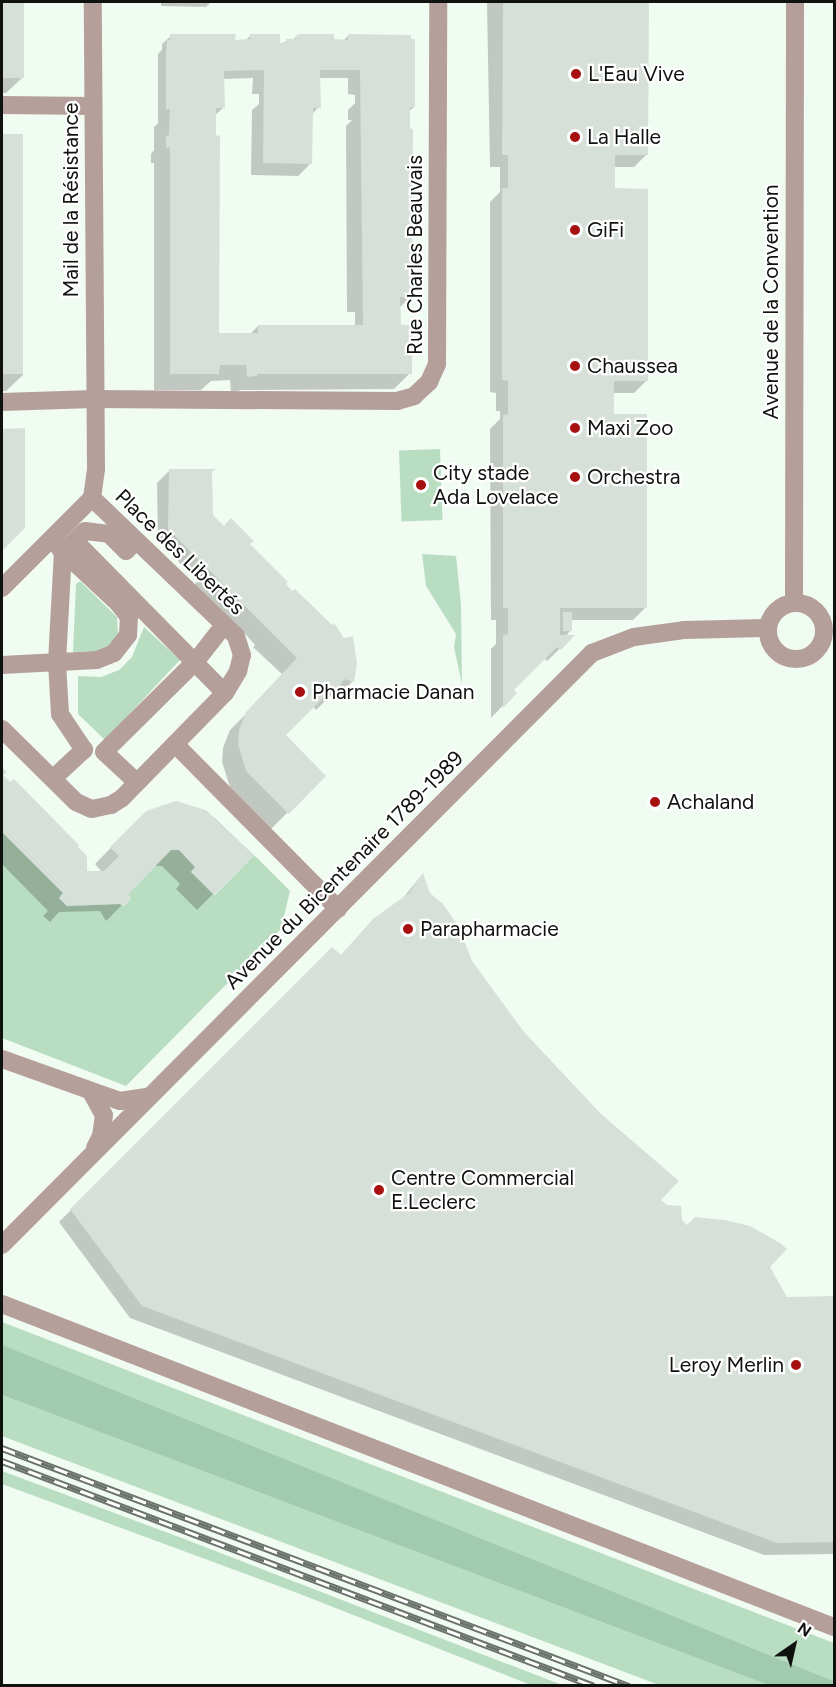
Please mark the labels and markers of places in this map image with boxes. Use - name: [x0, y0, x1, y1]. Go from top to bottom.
- place label: L'Eau Vive: [588, 61, 685, 87]
- marker: L'Eau Vive: [569, 67, 583, 81]
- place label: La Halle: [587, 124, 661, 150]
- marker: La Halle: [568, 130, 582, 144]
- place label: GiFi: [587, 217, 624, 243]
- marker: GiFi: [568, 223, 582, 237]
- place label: Chaussea: [587, 353, 678, 379]
- marker: Chaussea: [568, 359, 582, 373]
- place label: Maxi Zoo: [587, 415, 673, 441]
- marker: Maxi Zoo: [568, 421, 582, 435]
- place label: City stade Ada Lovelace: [433, 460, 558, 510]
- place label: Orchestra: [587, 464, 680, 490]
- marker: Orchestra: [568, 470, 582, 484]
- marker: City stade Ada Lovelace: [414, 478, 428, 492]
- place label: Pharmacie Danan: [312, 679, 474, 705]
- marker: Pharmacie Danan: [293, 685, 307, 699]
- place label: Achaland: [667, 789, 754, 815]
- marker: Achaland: [648, 795, 662, 809]
- place label: Parapharmacie: [420, 916, 559, 942]
- marker: Parapharmacie: [401, 922, 415, 936]
- place label: Centre Commercial E.Leclerc: [391, 1165, 574, 1215]
- marker: Centre Commercial E.Leclerc: [372, 1183, 386, 1197]
- place label: Leroy Merlin: [669, 1352, 784, 1378]
- marker: Leroy Merlin: [789, 1358, 803, 1372]

